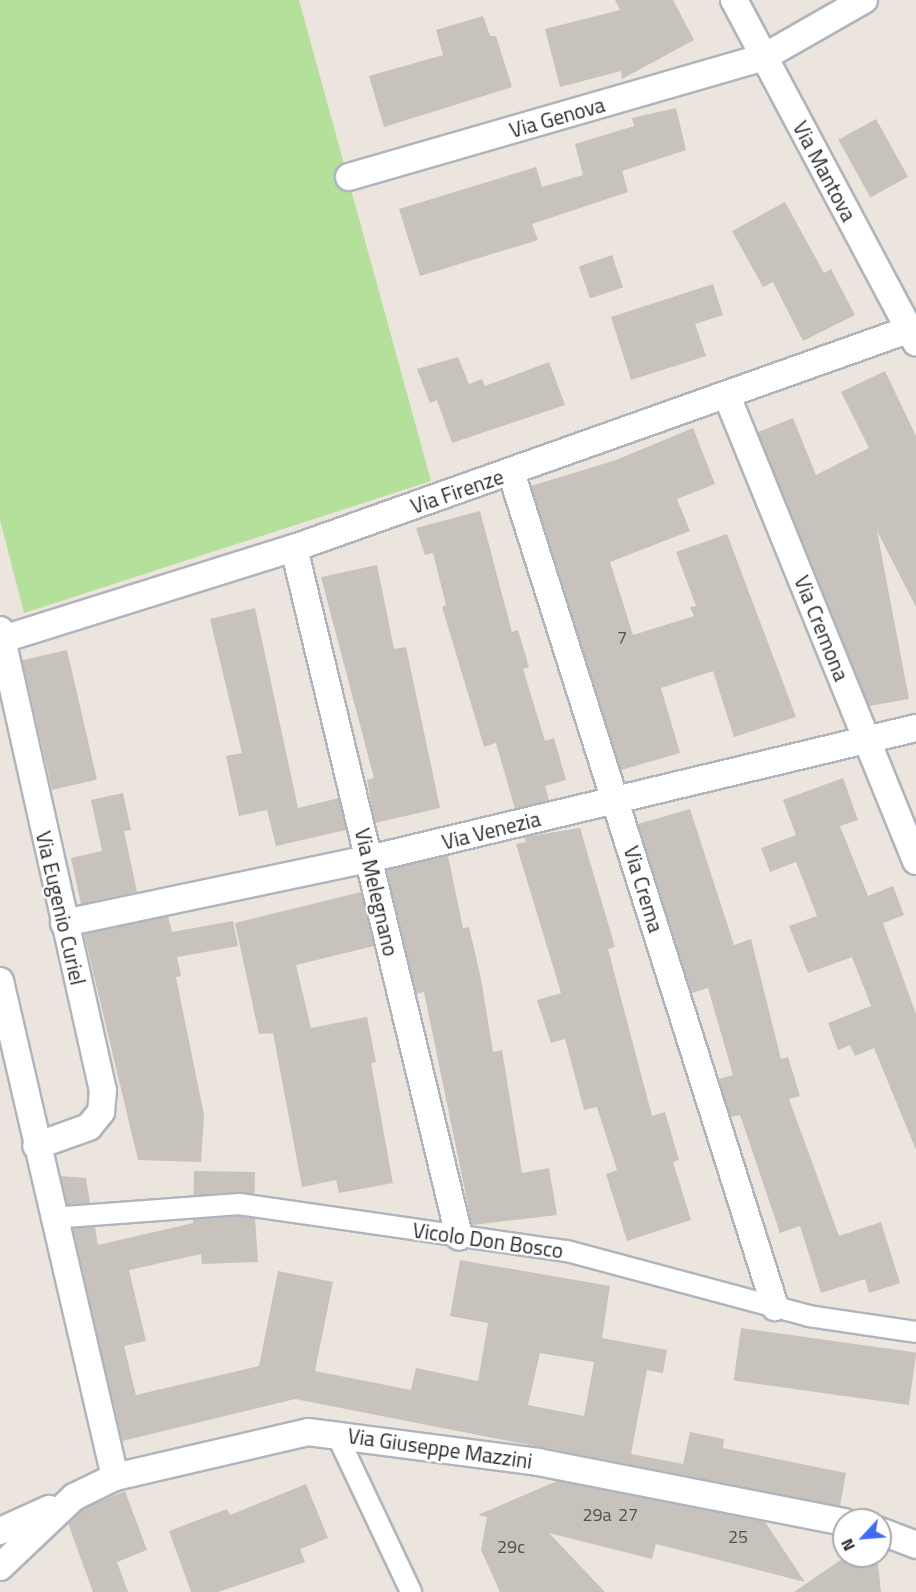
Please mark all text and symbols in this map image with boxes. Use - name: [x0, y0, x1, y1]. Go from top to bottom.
- street label: Via Genova: [506, 91, 608, 143]
- street label: Via Mantova: [788, 116, 862, 226]
- street label: Via Firenze: [407, 463, 507, 519]
- street label: Via Cremona: [789, 572, 855, 684]
- house number: 7: [617, 627, 627, 649]
- street label: Via Venezia: [439, 806, 543, 854]
- street label: Via Melegnano: [350, 826, 404, 958]
- street label: Via Eugenio Curiel: [31, 829, 91, 987]
- street label: Via Crema: [619, 843, 669, 935]
- street label: Vicolo Don Bosco: [411, 1217, 565, 1263]
- street label: Via Giuseppe Mazzini: [346, 1423, 534, 1473]
- house number: 29a: [582, 1504, 612, 1526]
- house number: 27: [618, 1504, 638, 1526]
- north arrow: [832, 1508, 892, 1568]
- house number: 25: [728, 1526, 748, 1548]
- text: N: [834, 1535, 861, 1555]
- house number: 29c: [497, 1536, 525, 1558]

